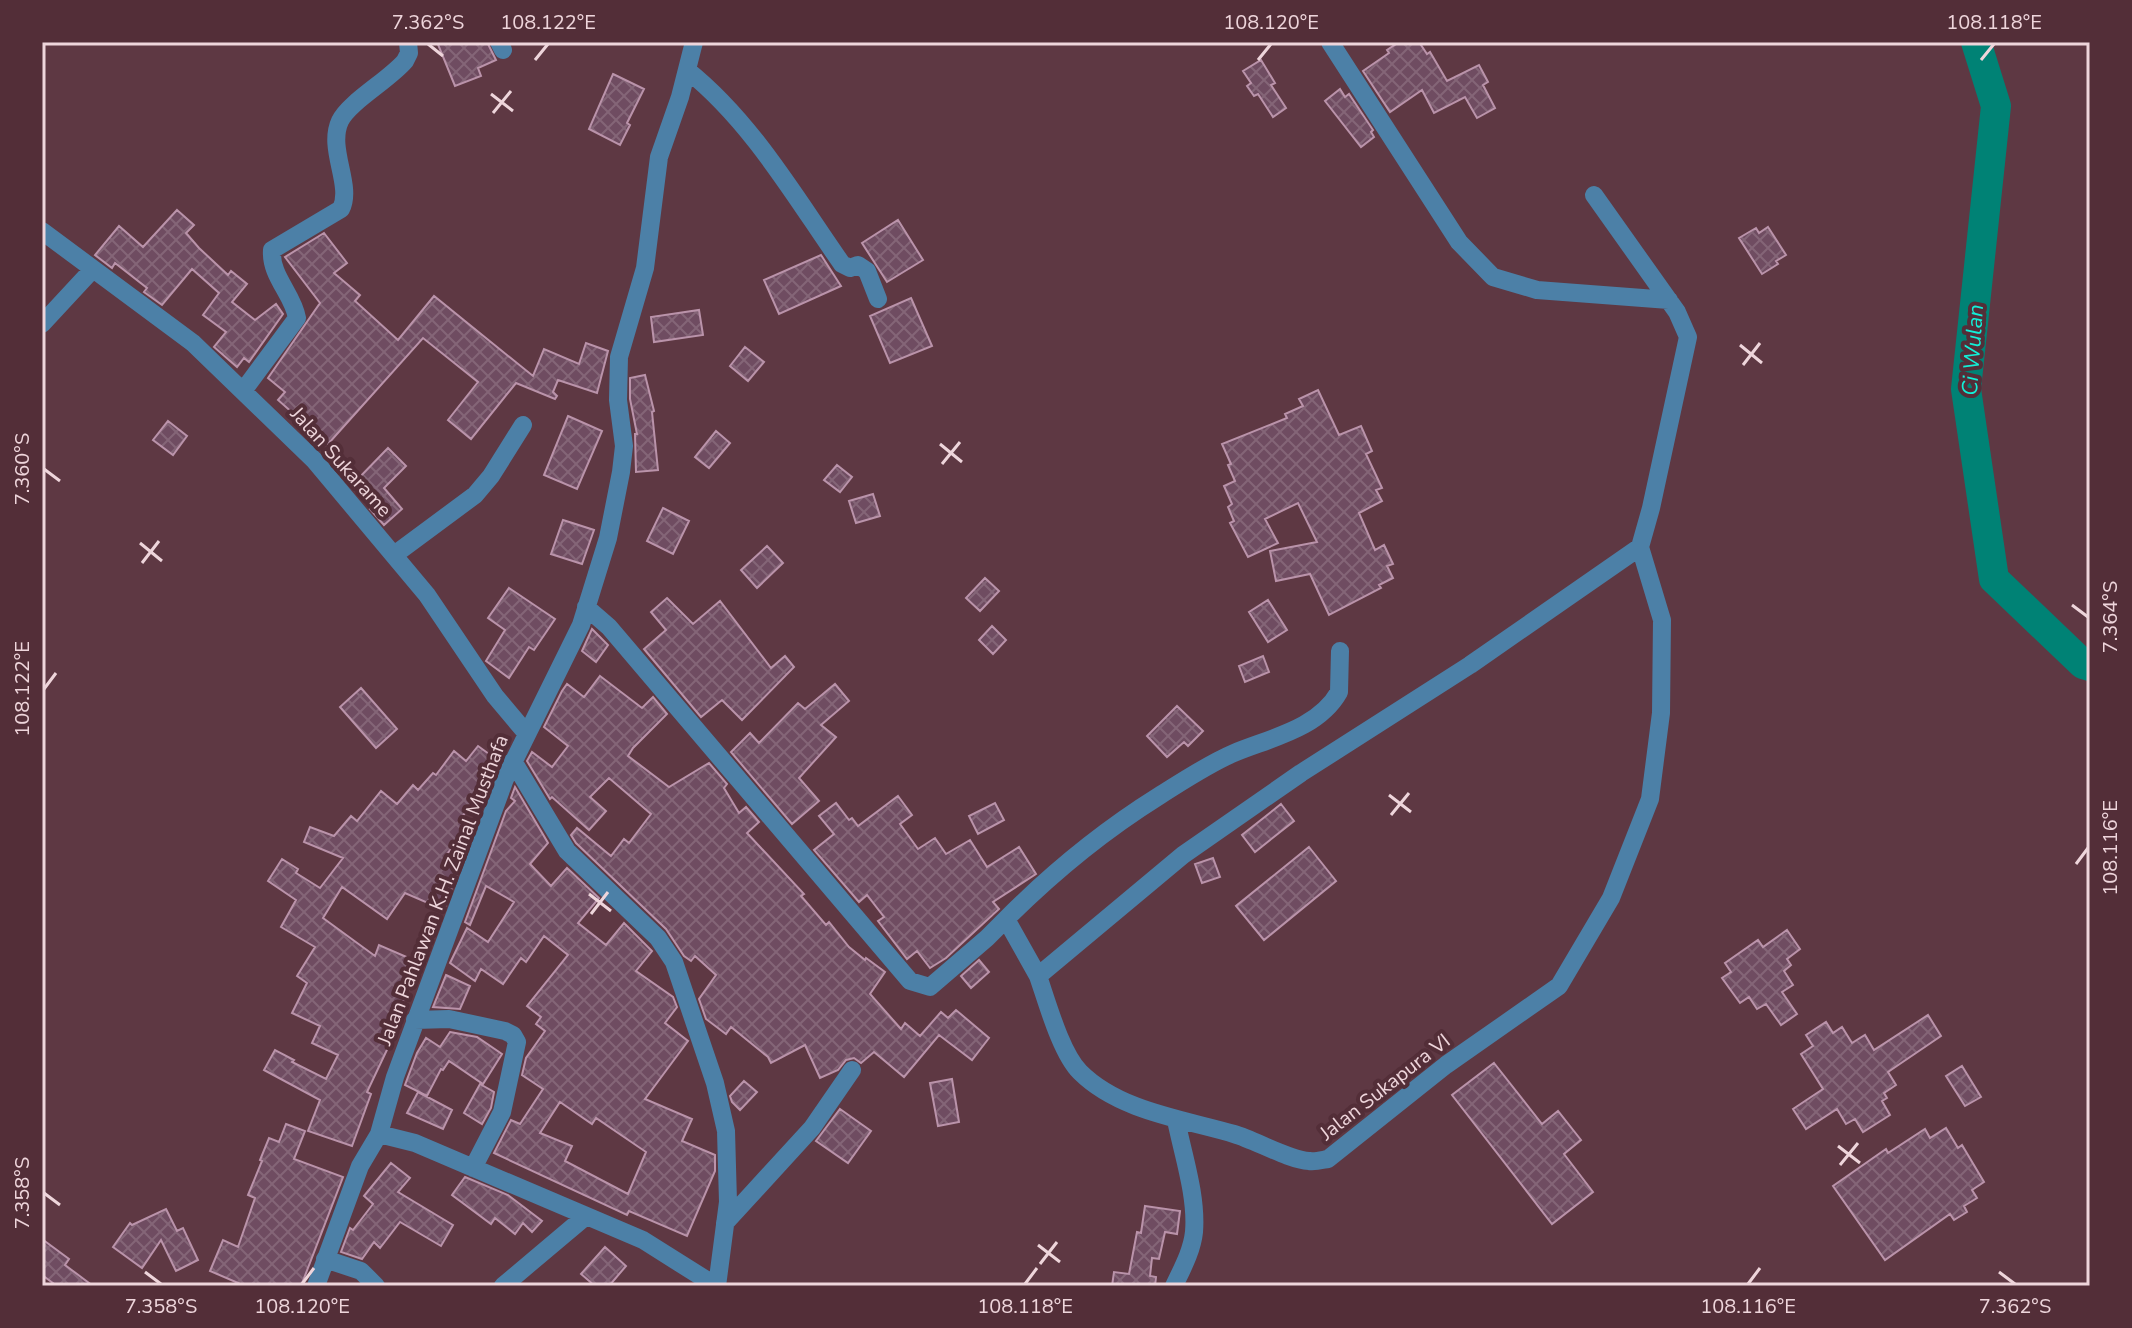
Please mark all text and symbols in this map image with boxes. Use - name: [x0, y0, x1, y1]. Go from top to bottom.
- text: 7.362°S: [392, 9, 464, 36]
- text: 108.122°E: [500, 9, 596, 36]
- text: 108.120°E: [1223, 9, 1319, 36]
- text: 108.118°E: [1946, 9, 2042, 36]
- water label: Ci Wulan: [1955, 303, 1991, 397]
- street label: Jalan Sukarame: [284, 400, 398, 523]
- text: 7.360°S: [9, 433, 36, 505]
- text: 7.364°S: [2097, 581, 2124, 653]
- text: 108.122°E: [9, 641, 36, 737]
- street label: Jalan Pahlawan K.H. Zainal Musthafa: [371, 731, 515, 1050]
- text: 108.116°E: [2097, 800, 2124, 896]
- street label: Jalan Sukapura VI: [1313, 1028, 1456, 1147]
- text: 7.358°S: [9, 1157, 36, 1229]
- text: 7.358°S: [125, 1293, 197, 1320]
- text: 108.120°E: [254, 1293, 350, 1320]
- text: 108.118°E: [977, 1293, 1073, 1320]
- text: 108.116°E: [1700, 1293, 1796, 1320]
- text: 7.362°S: [1979, 1293, 2051, 1320]

